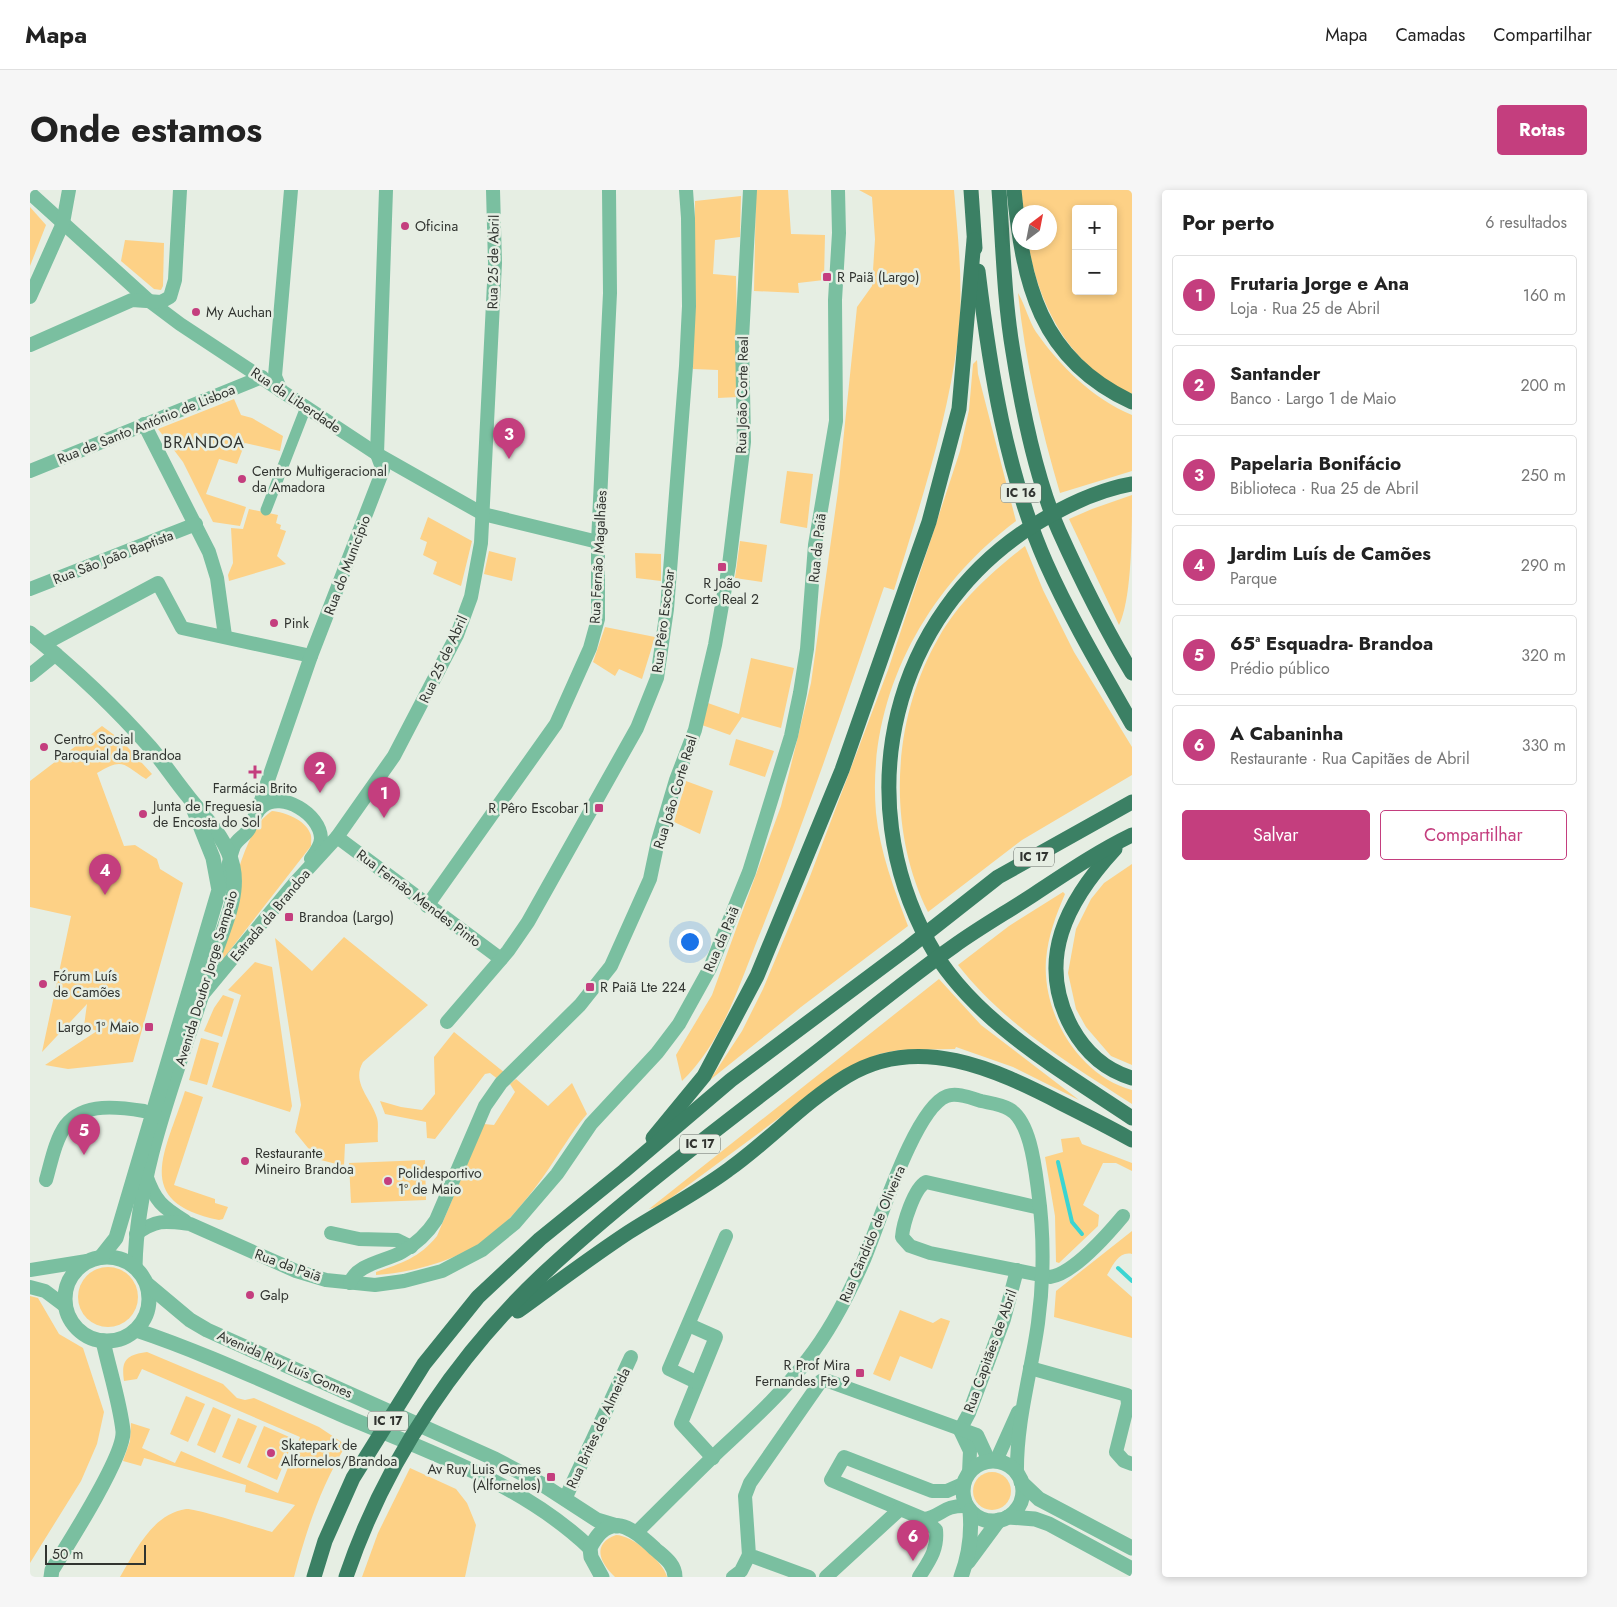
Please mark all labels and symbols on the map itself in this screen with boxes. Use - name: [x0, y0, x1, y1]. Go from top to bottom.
- north arrow: [1012, 205, 1057, 250]
- street label: Rua 25 de Abril: [482, 215, 504, 309]
- place label: Oficina: [415, 216, 458, 236]
- marker: Oficina: [399, 220, 411, 232]
- place label: R Paiã (Largo): [837, 267, 920, 287]
- marker: R Paiã (Largo): [821, 271, 833, 283]
- place label: My Auchan: [206, 302, 272, 322]
- marker: My Auchan: [190, 306, 202, 318]
- street label: Rua João Corte Real: [731, 336, 753, 454]
- street label: Rua da Liberdade: [247, 362, 345, 438]
- street label: Rua de Santo António de Lisboa: [54, 379, 238, 469]
- pin: 3: [493, 418, 525, 459]
- district label: BRANDOA: [163, 431, 245, 454]
- place label: Centro Multigeracional da Amadora: [252, 461, 387, 497]
- marker: Centro Multigeracional da Amadora: [236, 473, 248, 485]
- road number: IC 16: [1001, 484, 1041, 502]
- street label: Rua Fernão Magalhães: [585, 489, 612, 624]
- street label: Rua do Município: [319, 512, 375, 618]
- street label: Rua da Paiã: [803, 512, 831, 584]
- street label: Rua São João Baptista: [50, 525, 176, 589]
- marker: R João Corte Real 2: [716, 561, 728, 573]
- street label: Rua Pêro Escobar: [647, 568, 679, 674]
- place label: R João Corte Real 2: [685, 573, 759, 609]
- street label: Rua 25 de Abril: [414, 612, 472, 706]
- place label: Pink: [284, 613, 310, 633]
- marker: Pink: [268, 617, 280, 629]
- place label: Centro Social Paroquial da Brandoa: [54, 729, 181, 765]
- street label: Rua João Corte Real: [648, 733, 702, 851]
- marker: Centro Social Paroquial da Brandoa: [38, 741, 50, 753]
- pin: 2: [304, 752, 336, 793]
- marker: Farmácia Brito: [249, 766, 261, 778]
- pin: 1: [368, 777, 400, 818]
- place label: Farmácia Brito: [213, 778, 298, 798]
- place label: Junta de Freguesia de Encosta do Sol: [151, 796, 262, 832]
- place label: R Pêro Escobar 1: [488, 798, 589, 818]
- marker: R Pêro Escobar 1: [593, 802, 605, 814]
- marker: Junta de Freguesia de Encosta do Sol: [137, 808, 149, 820]
- street label: Rua Fernão Mendes Pinto: [353, 844, 486, 952]
- road number: IC 17: [1014, 848, 1054, 866]
- pin: 4: [89, 854, 121, 895]
- street label: Estrada da Brandoa: [225, 864, 315, 966]
- street label: Avenida Doutor Jorge Sampaio: [170, 888, 242, 1068]
- street label: Rua da Paiã: [698, 903, 744, 975]
- place label: Brandoa (Largo): [299, 907, 394, 927]
- marker: Brandoa (Largo): [283, 911, 295, 923]
- your location: [677, 929, 703, 955]
- place label: Fórum Luís de Camões: [53, 966, 120, 1002]
- place label: R Paiã Lte 224: [600, 977, 686, 997]
- marker: Fórum Luís de Camões: [37, 978, 49, 990]
- marker: R Paiã Lte 224: [584, 981, 596, 993]
- place label: Largo 1º Maio: [58, 1017, 139, 1037]
- marker: Largo 1º Maio: [143, 1021, 155, 1033]
- pin: 5: [68, 1114, 100, 1155]
- road number: IC 17: [680, 1134, 720, 1154]
- place label: Restaurante Mineiro Brandoa: [255, 1143, 354, 1179]
- marker: Restaurante Mineiro Brandoa: [239, 1155, 251, 1167]
- street label: Rua Cândido de Oliveira: [834, 1162, 910, 1306]
- place label: Polidesportivo 1º de Maio: [398, 1163, 482, 1199]
- marker: Polidesportivo 1º de Maio: [382, 1175, 394, 1187]
- street label: Rua da Paiã: [252, 1244, 324, 1286]
- place label: Galp: [260, 1285, 289, 1305]
- street label: Rua Capitães de Abril: [958, 1287, 1022, 1415]
- marker: Galp: [244, 1289, 256, 1301]
- street label: Avenida Ruy Luís Gomes: [214, 1325, 356, 1403]
- place label: R Prof Mira Fernandes Fte 9: [755, 1355, 850, 1391]
- street label: Rua Brites de Almeida: [561, 1364, 635, 1492]
- marker: R Prof Mira Fernandes Fte 9: [854, 1367, 866, 1379]
- road number: IC 17: [368, 1412, 408, 1430]
- place label: Skatepark de Alfornelos/Brandoa: [281, 1435, 397, 1471]
- marker: Skatepark de Alfornelos/Brandoa: [265, 1447, 277, 1459]
- place label: Av Ruy Luis Gomes (Alfornelos): [427, 1459, 541, 1495]
- marker: Av Ruy Luis Gomes (Alfornelos): [545, 1471, 557, 1483]
- pin: 6: [897, 1520, 929, 1561]
- scale bar: [45, 1542, 146, 1565]

